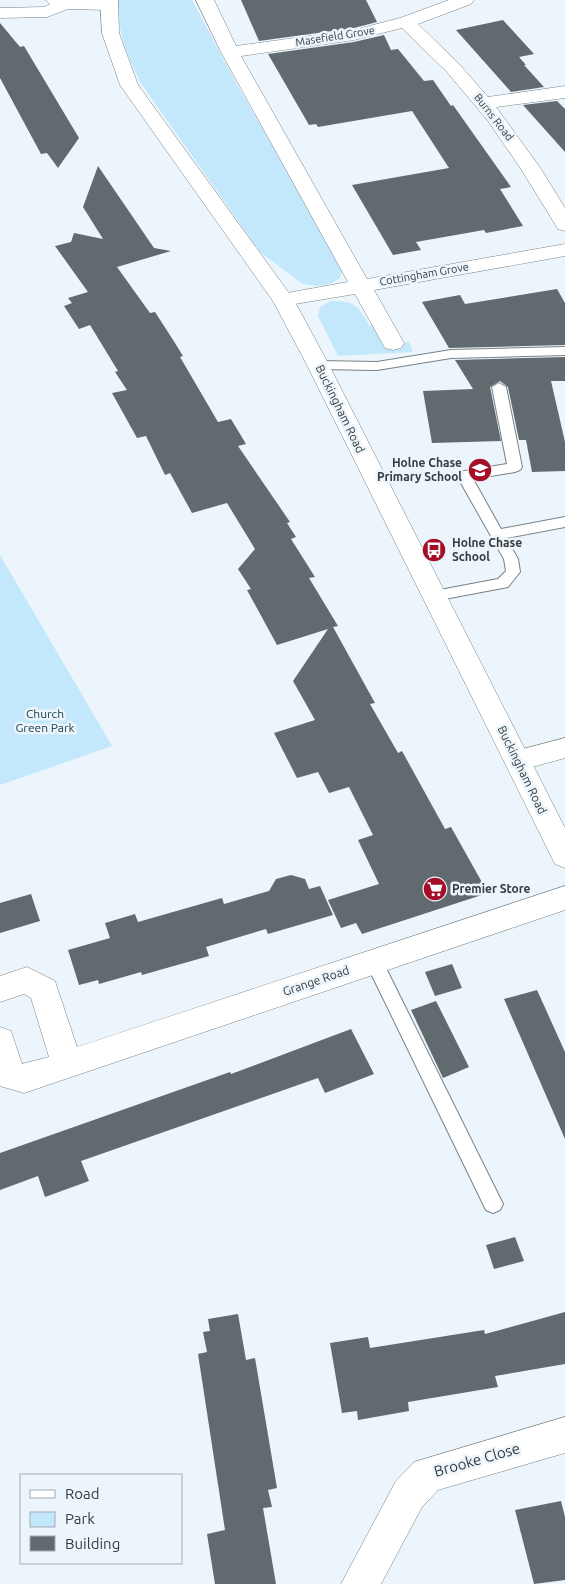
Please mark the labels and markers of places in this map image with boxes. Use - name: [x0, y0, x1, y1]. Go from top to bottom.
- place label: Holne Chase Primary School: [377, 456, 462, 483]
- school or university icon: Holne Chase Primary School: [467, 457, 493, 483]
- place label: Holne Chase School: [452, 536, 522, 563]
- bus stop icon: Holne Chase School: [421, 537, 447, 563]
- supermarket icon: Premier Store: [422, 876, 448, 902]
- place label: Premier Store: [452, 882, 531, 895]

